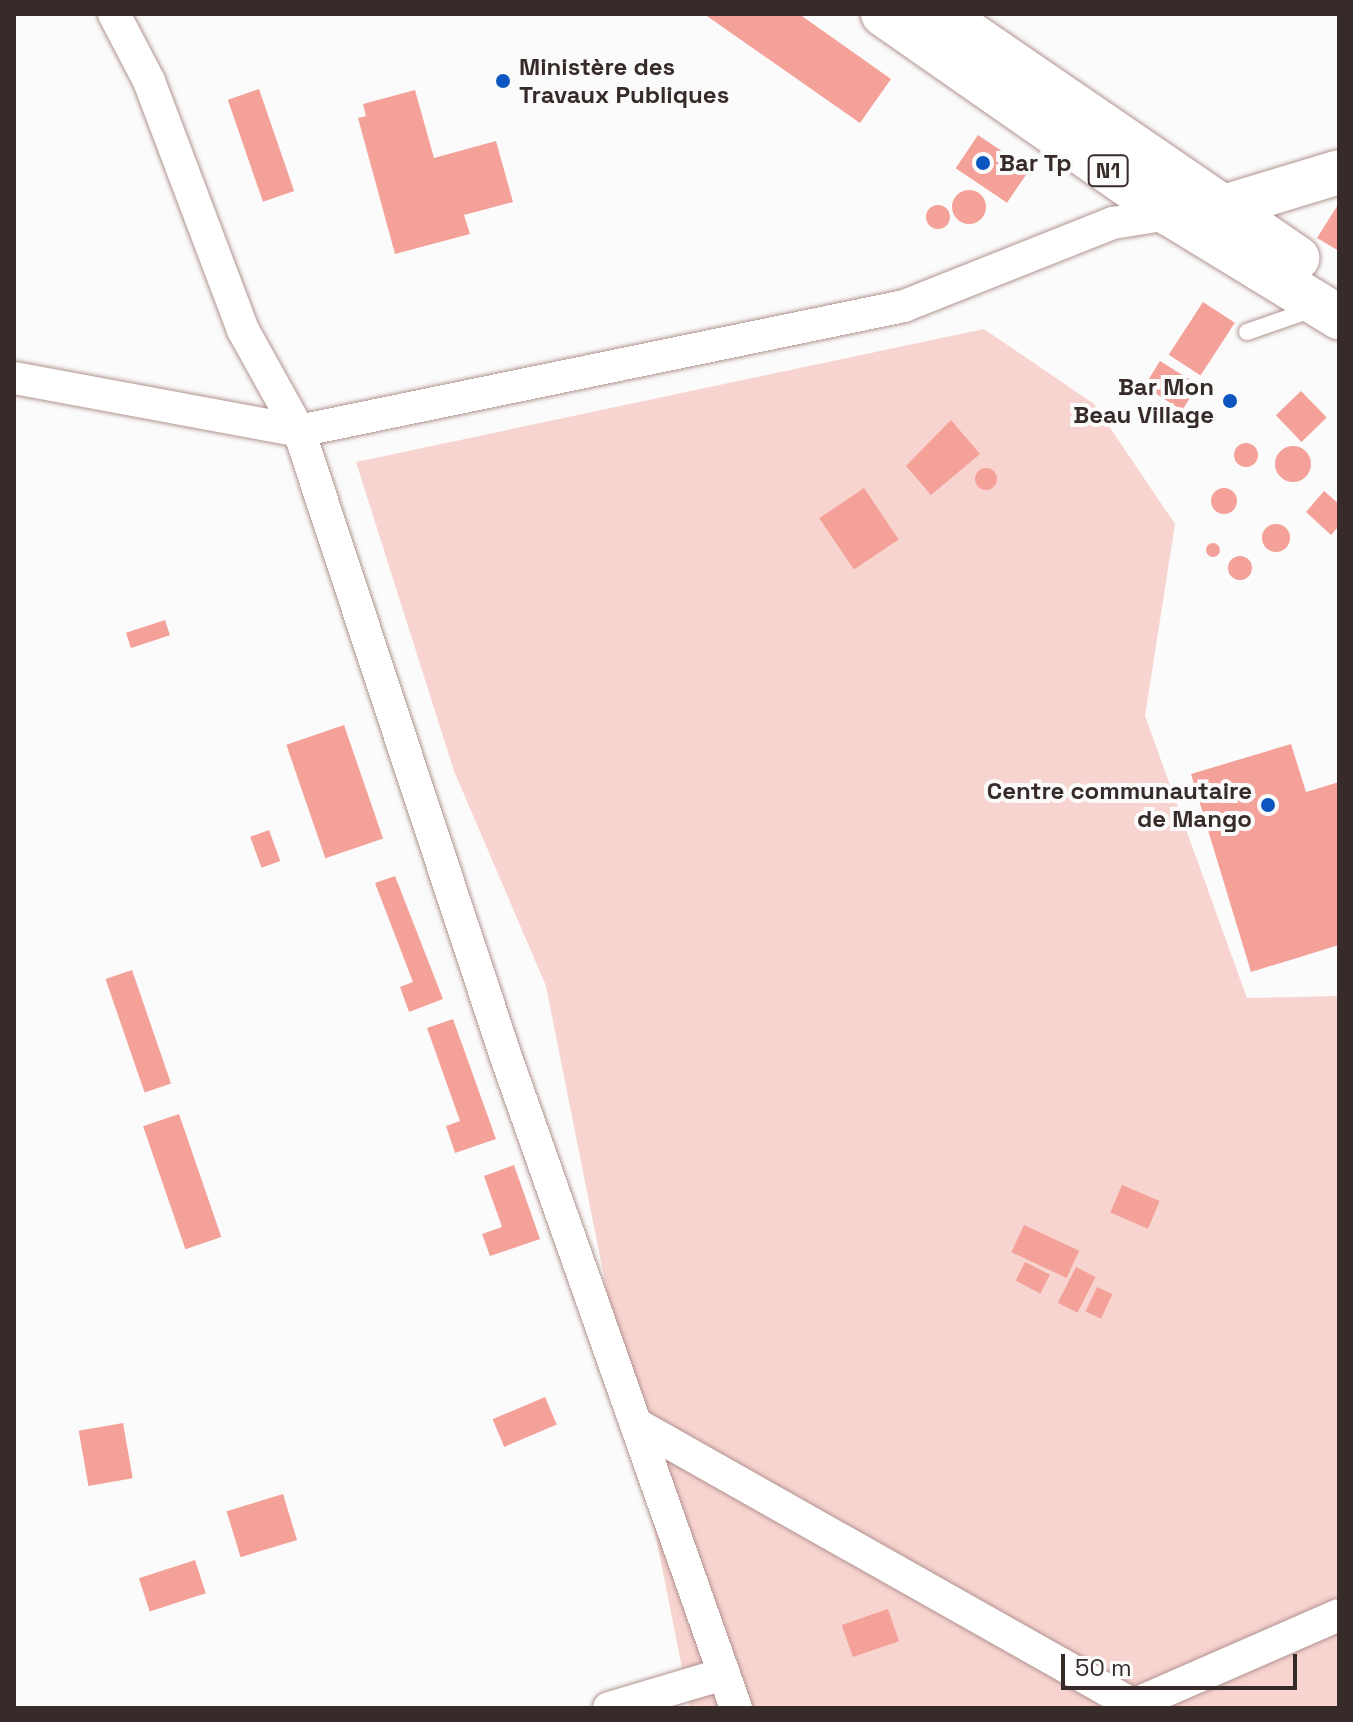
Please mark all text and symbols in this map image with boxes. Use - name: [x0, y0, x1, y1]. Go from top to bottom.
- place label: Ministère des Travaux Publiques: [519, 53, 729, 109]
- marker: Ministère des Travaux Publiques: [494, 72, 512, 90]
- place label: Bar Tp: [999, 149, 1072, 177]
- road number: N1: [1086, 153, 1130, 189]
- marker: Bar Tp: [974, 154, 992, 172]
- place label: Bar Mon Beau Village: [1073, 373, 1214, 429]
- marker: Bar Mon Beau Village: [1221, 392, 1239, 410]
- place label: Centre communautaire de Mango: [987, 777, 1252, 833]
- marker: Centre communautaire de Mango: [1259, 796, 1277, 814]
- scale bar: [1065, 1638, 1301, 1688]
- text: 50 m: [1075, 1652, 1132, 1683]

